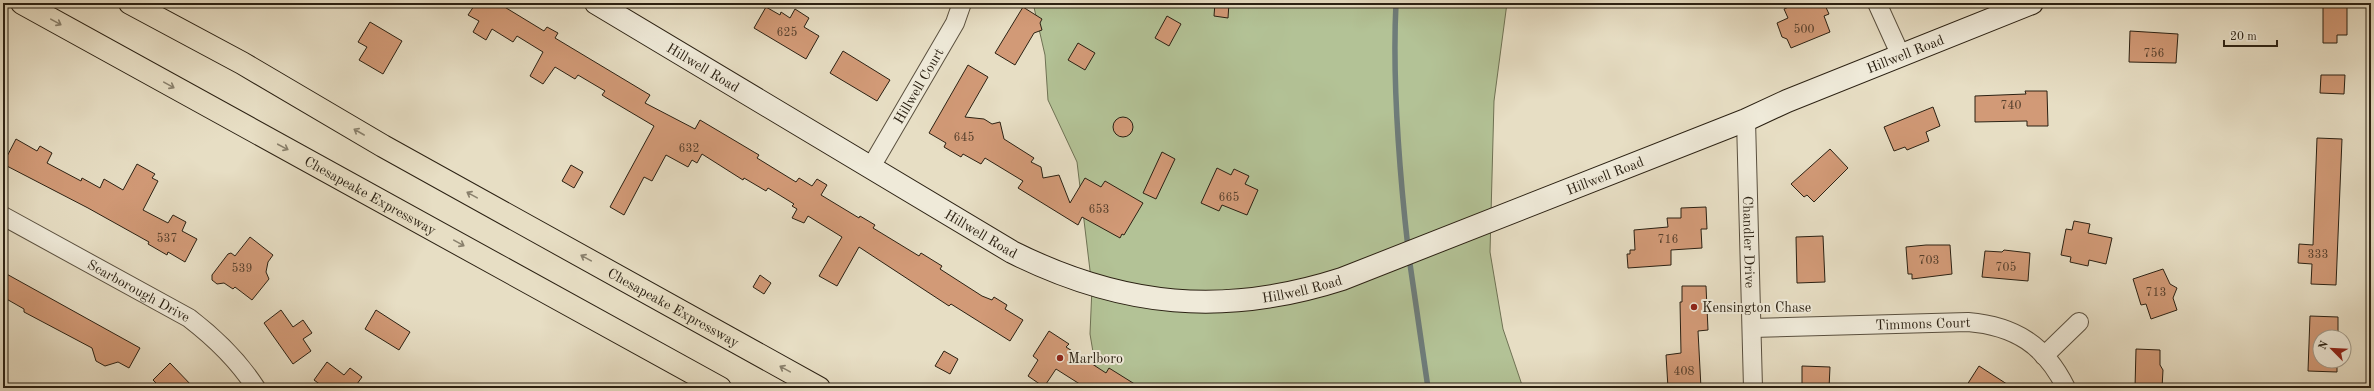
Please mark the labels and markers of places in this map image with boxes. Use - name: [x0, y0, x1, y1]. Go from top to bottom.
- place label: Kensington Chase: [1702, 301, 1811, 315]
- marker: Kensington Chase: [1689, 302, 1699, 312]
- place label: Marlboro: [1068, 352, 1123, 366]
- marker: Marlboro: [1055, 353, 1065, 363]

